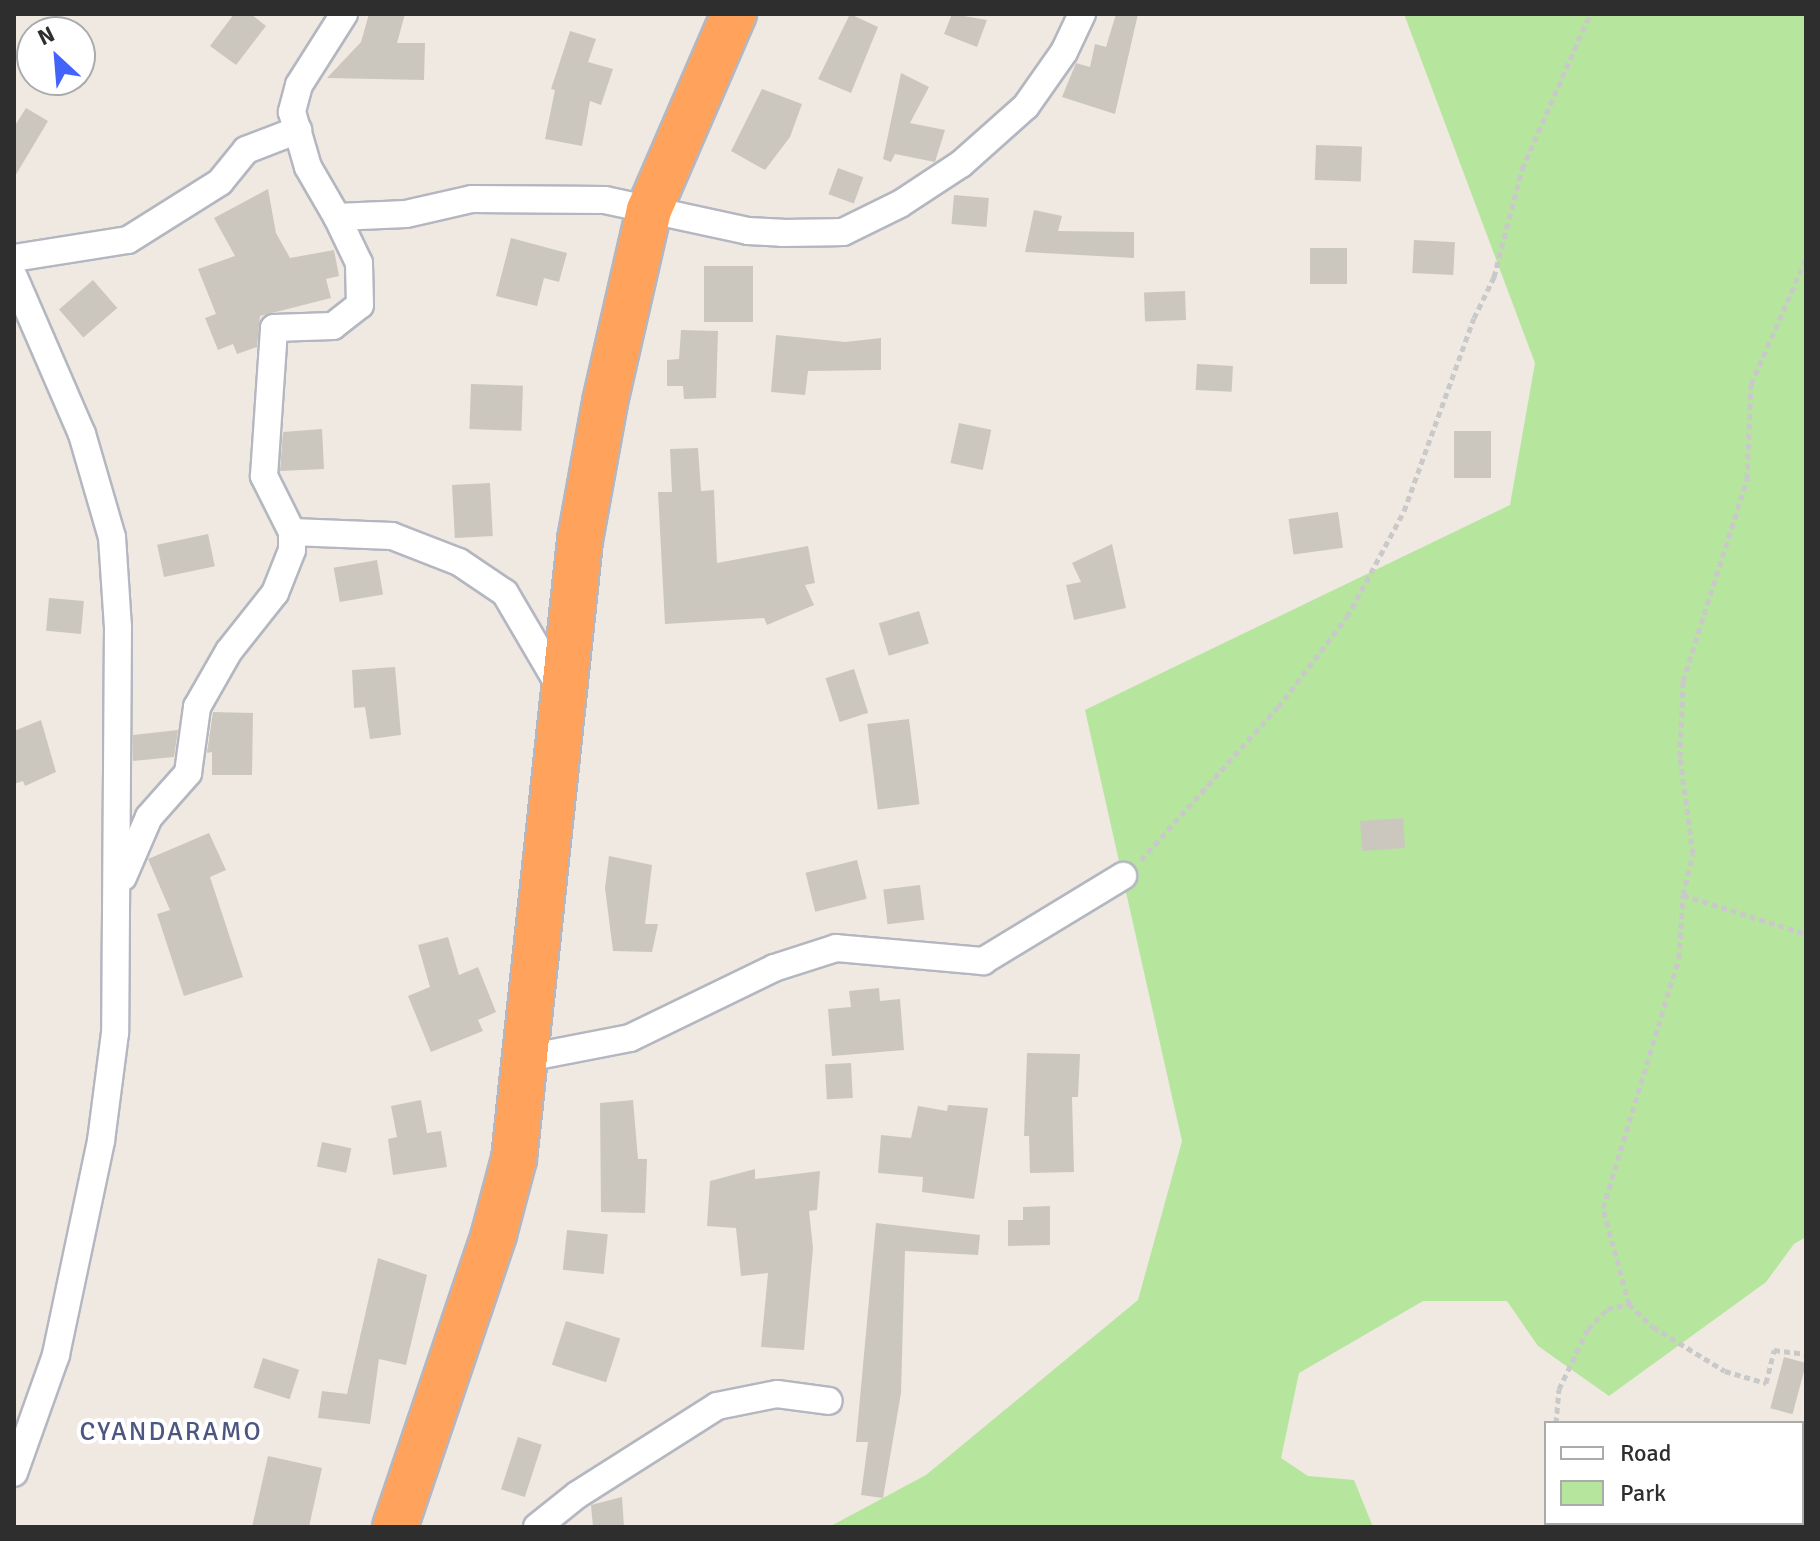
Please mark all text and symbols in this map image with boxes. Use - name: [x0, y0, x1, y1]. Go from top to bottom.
- north arrow: [16, 16, 96, 96]
- text: N: [33, 20, 59, 51]
- district label: CYANDARAMO: [80, 1417, 262, 1449]
- legend: [1544, 1421, 1804, 1525]
- text: Road: [1620, 1438, 1671, 1468]
- text: Park: [1620, 1478, 1666, 1508]

